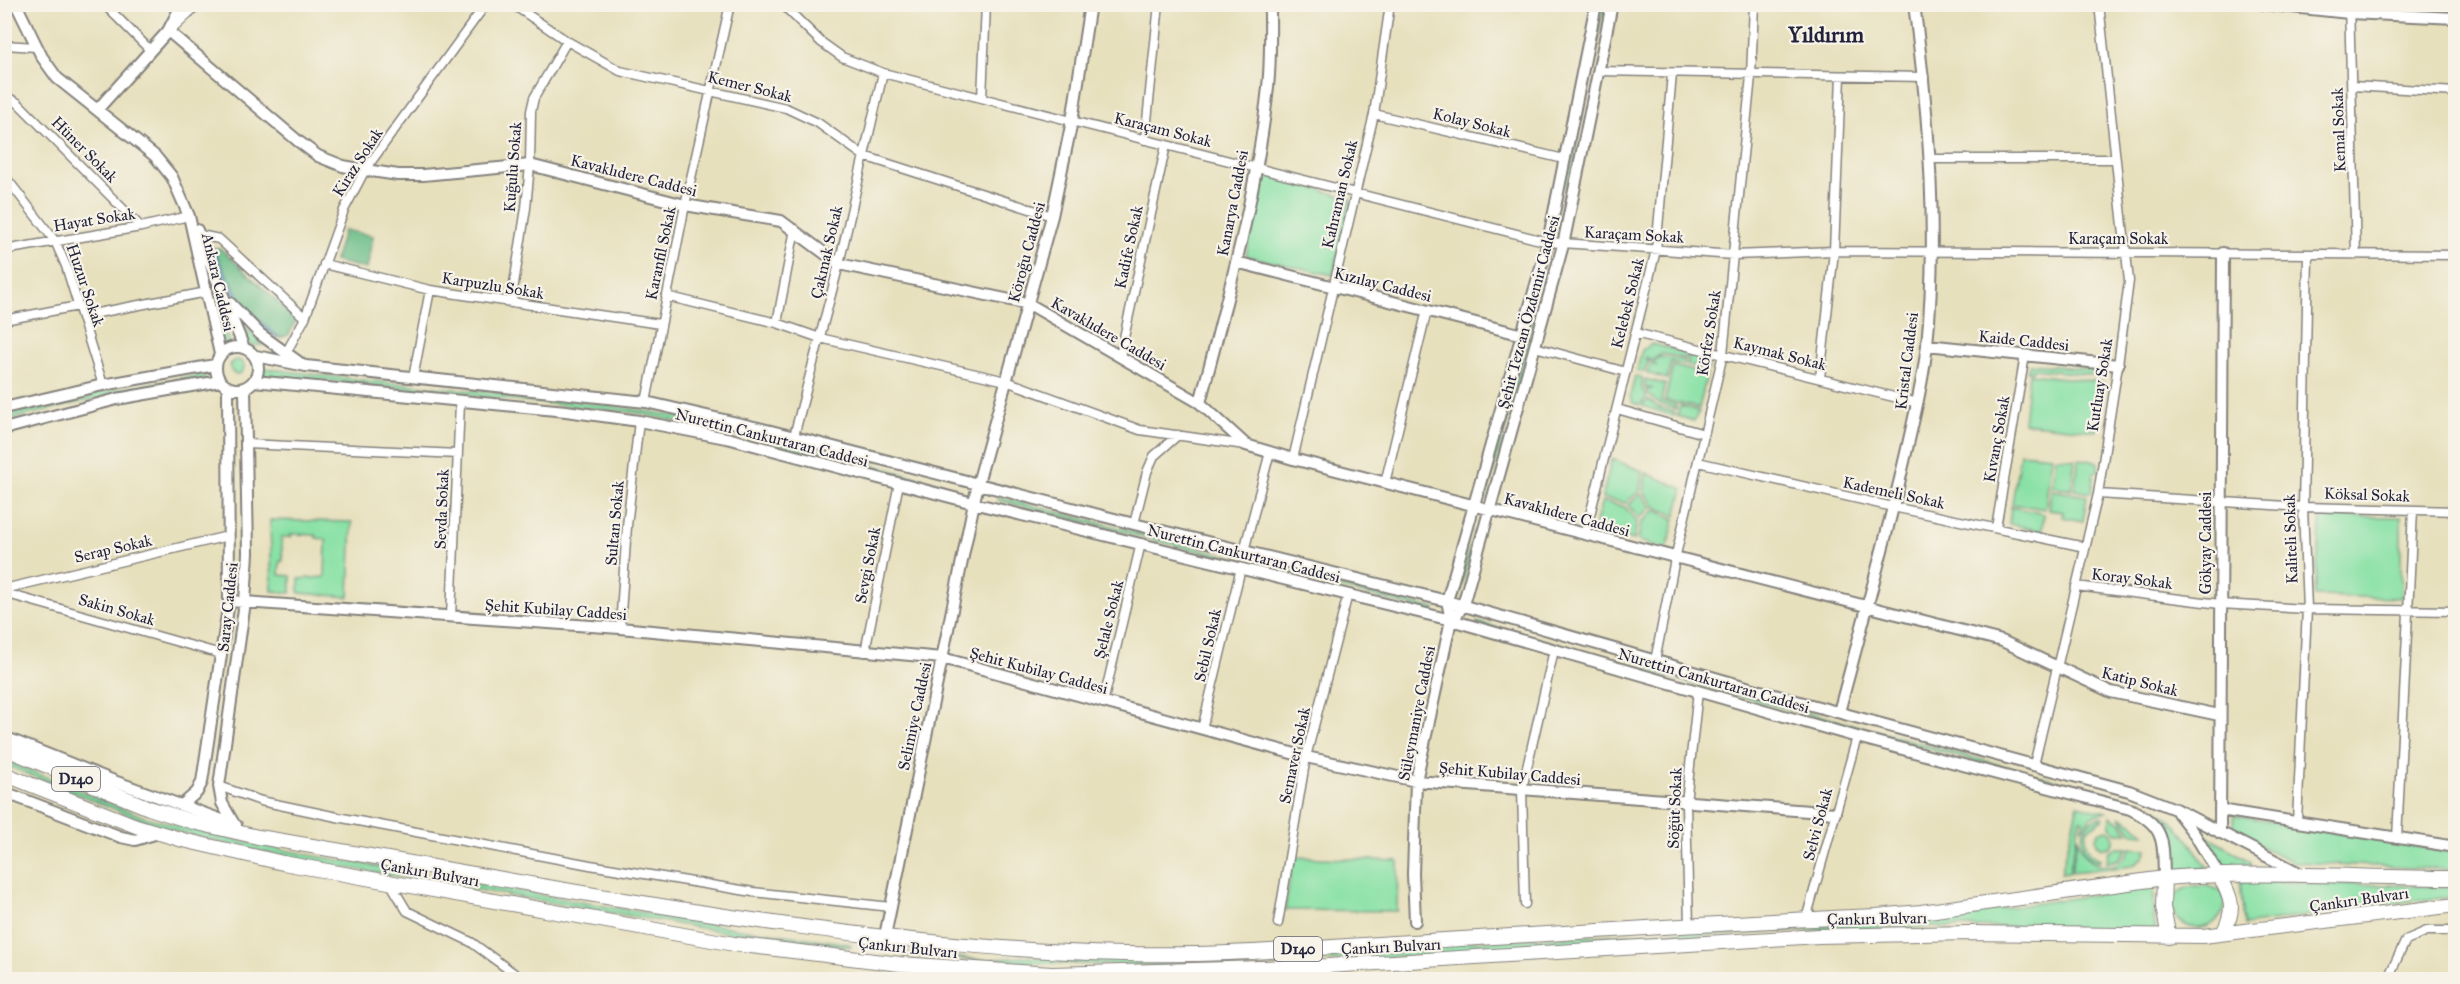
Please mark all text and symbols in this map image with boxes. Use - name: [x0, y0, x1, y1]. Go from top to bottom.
- district label: Yıldırım: [1787, 21, 1864, 48]
- street label: Kemer Sokak: [706, 67, 795, 106]
- street label: Kemal Sokak: [2328, 87, 2349, 173]
- street label: Kolay Sokak: [1431, 104, 1514, 142]
- street label: Karaçam Sokak: [1112, 108, 1214, 151]
- street label: Hüner Sokak: [48, 112, 122, 187]
- street label: Kuğulu Sokak: [500, 121, 526, 213]
- street label: Kiraz Sokak: [328, 124, 387, 200]
- street label: Kahraman Sokak: [1318, 137, 1361, 250]
- street label: Kanarya Caddesi: [1213, 148, 1252, 258]
- street label: Kavaklıdere Caddesi: [569, 151, 700, 201]
- street label: Köroğu Caddesi: [1004, 199, 1050, 305]
- street label: Çakmak Sokak: [807, 203, 847, 301]
- street label: Kadife Sokak: [1110, 203, 1147, 291]
- street label: Hayat Sokak: [52, 204, 137, 235]
- street label: Karanfil Sokak: [641, 204, 680, 302]
- street label: Şehit Tezcan Özdemir Caddesi: [1492, 212, 1564, 411]
- street label: Karaçam Sokak: [1583, 222, 1685, 247]
- street label: Karaçam Sokak: [2068, 229, 2169, 248]
- street label: Ankara Caddesi: [198, 230, 239, 334]
- street label: Huzur Sokak: [62, 241, 109, 330]
- street label: Kelebek Sokak: [1607, 255, 1648, 351]
- street label: Kızılay Caddesi: [1332, 263, 1434, 306]
- street label: Karpuzlu Sokak: [440, 268, 546, 303]
- street label: Körfez Sokak: [1692, 288, 1725, 377]
- street label: Kavaklıdere Caddesi: [1048, 293, 1170, 374]
- street label: Kristal Caddesi: [1891, 310, 1922, 411]
- street label: Kaide Caddesi: [1978, 326, 2071, 355]
- street label: Kaymak Sokak: [1731, 333, 1829, 374]
- street label: Kutluay Sokak: [2083, 336, 2116, 433]
- street label: Kıvanç Sokak: [1980, 394, 2014, 484]
- street label: Nurettin Cankurtaran Caddesi: [673, 404, 871, 471]
- street label: Sevda Sokak: [431, 468, 452, 550]
- street label: Kademeli Sokak: [1841, 472, 1947, 513]
- street label: Sultan Sokak: [601, 479, 628, 566]
- street label: Köksal Sokak: [2324, 484, 2411, 506]
- street label: Kavaklıdere Caddesi: [1502, 489, 1633, 541]
- street label: Gökyay Caddesi: [2196, 491, 2215, 594]
- street label: Kaliteli Sokak: [2279, 493, 2302, 584]
- street label: Nurettin Cankurtaran Caddesi: [1145, 520, 1343, 587]
- street label: Sevgi Sokak: [851, 525, 885, 605]
- street label: Serap Sokak: [72, 530, 154, 567]
- street label: Saray Caddesi: [213, 561, 242, 653]
- street label: Koray Sokak: [2090, 564, 2174, 593]
- street label: Şelale Sokak: [1090, 577, 1128, 660]
- street label: Sakin Sokak: [76, 589, 158, 630]
- street label: Şehit Kubilay Caddesi: [484, 595, 628, 624]
- street label: Sebil Sokak: [1190, 606, 1225, 684]
- street label: Şehit Kubilay Caddesi: [968, 643, 1111, 698]
- street label: Süleymaniye Caddesi: [1394, 643, 1439, 782]
- street label: Nurettin Cankurtaran Caddesi: [1616, 644, 1812, 717]
- street label: Selimiye Caddesi: [894, 660, 935, 772]
- street label: Katip Sokak: [2099, 663, 2181, 700]
- street label: Semaver Sokak: [1275, 704, 1314, 805]
- street label: Şehit Kubilay Caddesi: [1438, 758, 1582, 789]
- street label: Söğüt Sokak: [1664, 766, 1686, 849]
- road number: D140: [52, 767, 100, 791]
- street label: Selvi Sokak: [1799, 785, 1836, 863]
- street label: Çankırı Bulvarı: [379, 854, 481, 891]
- street label: Çankırı Bulvarı: [2308, 883, 2411, 916]
- street label: Çankırı Bulvarı: [1827, 908, 1928, 929]
- street label: Çankırı Bulvarı: [857, 933, 959, 962]
- street label: Çankırı Bulvarı: [1341, 934, 1442, 959]
- road number: D140: [1274, 937, 1322, 961]

